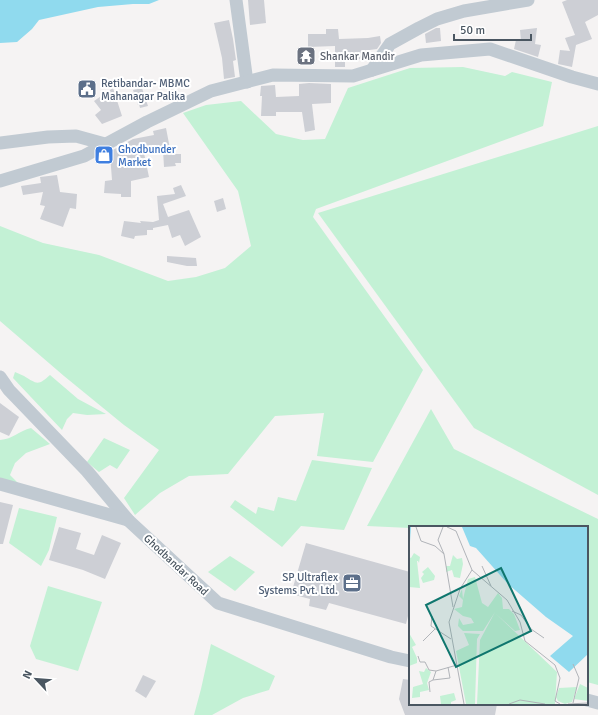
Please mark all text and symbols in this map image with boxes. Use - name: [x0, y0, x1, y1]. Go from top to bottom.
- scale bar: [454, 16, 531, 42]
- text: 50 m: [460, 23, 485, 38]
- temple icon: Shankar Mandir: [295, 45, 317, 67]
- place label: Shankar Mandir: [320, 50, 395, 63]
- place label: Retibandar- MBMC Mahanagar Palika: [101, 77, 190, 103]
- public building icon: Retibandar- MBMC Mahanagar Palika: [76, 78, 98, 100]
- place label: Ghodbunder Market: [118, 143, 176, 169]
- shop icon: Ghodbunder Market: [93, 144, 115, 166]
- inset map: [409, 526, 588, 705]
- street label: Ghodbandar Road: [141, 532, 211, 598]
- place label: SP Ultraflex Systems Pvt. Ltd.: [258, 571, 338, 597]
- office icon: SP Ultraflex Systems Pvt. Ltd.: [341, 572, 363, 594]
- north arrow: [16, 659, 56, 699]
- text: N: [20, 669, 35, 681]

